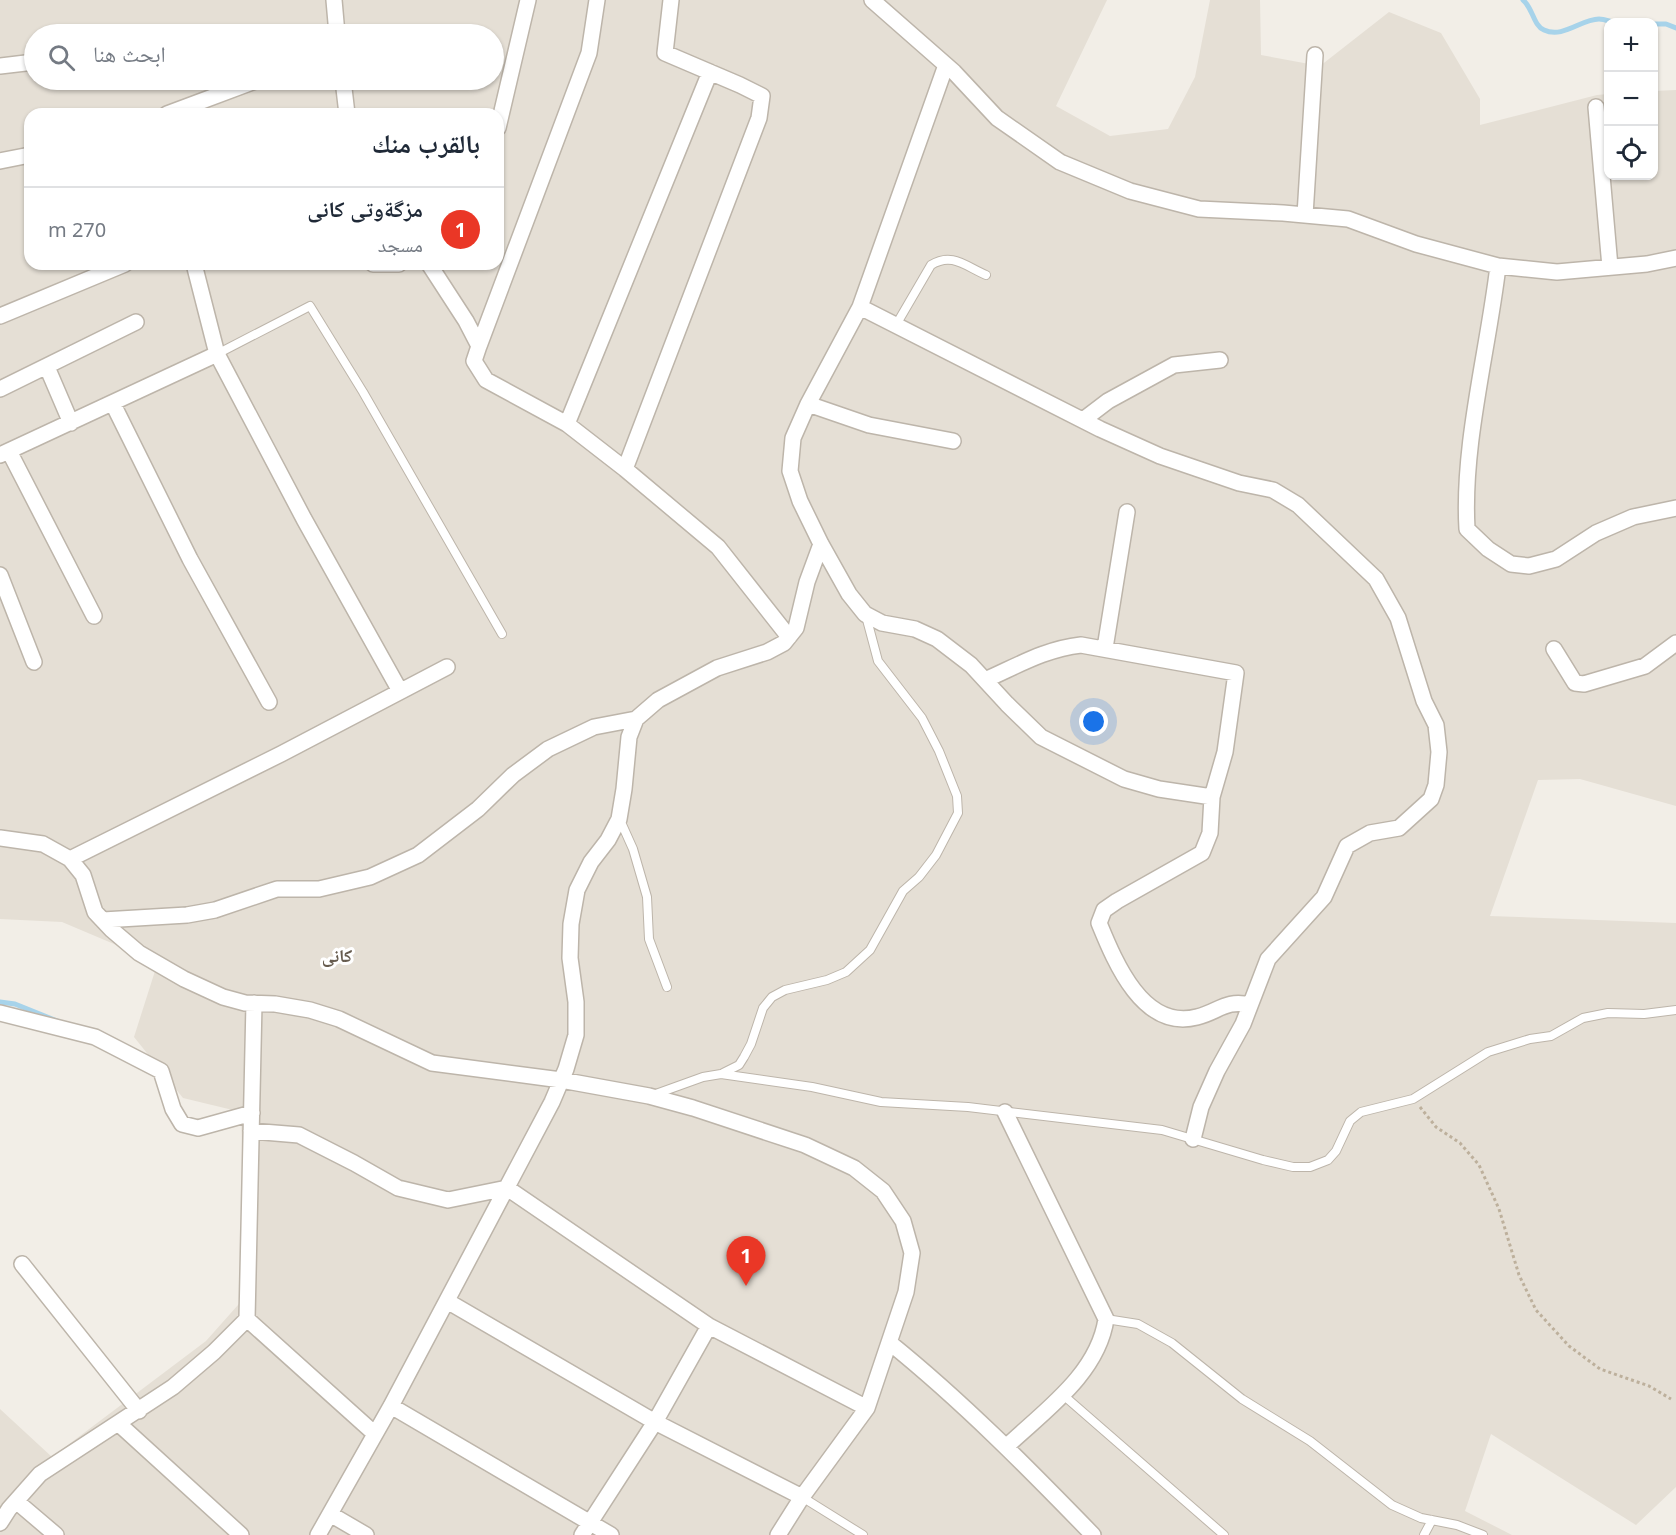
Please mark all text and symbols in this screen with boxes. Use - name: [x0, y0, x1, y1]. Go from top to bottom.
- map controls: [1604, 18, 1658, 180]
- button: +: [1604, 18, 1658, 72]
- search box: [24, 24, 504, 90]
- text: ابحث هنا: [93, 38, 166, 68]
- icon: search: [45, 41, 78, 74]
- button: −: [1604, 72, 1658, 126]
- text: بالقرب منك: [372, 125, 480, 161]
- button: locate: [1604, 126, 1658, 180]
- text: مزگةوتی کانی: [307, 193, 423, 223]
- text: 270 m: [48, 216, 106, 243]
- text: 1: [455, 216, 466, 243]
- text: مسجد: [378, 231, 423, 258]
- your location: [1079, 707, 1108, 736]
- district label: کانی: [322, 943, 352, 967]
- pin: 1: [726, 1236, 766, 1286]

